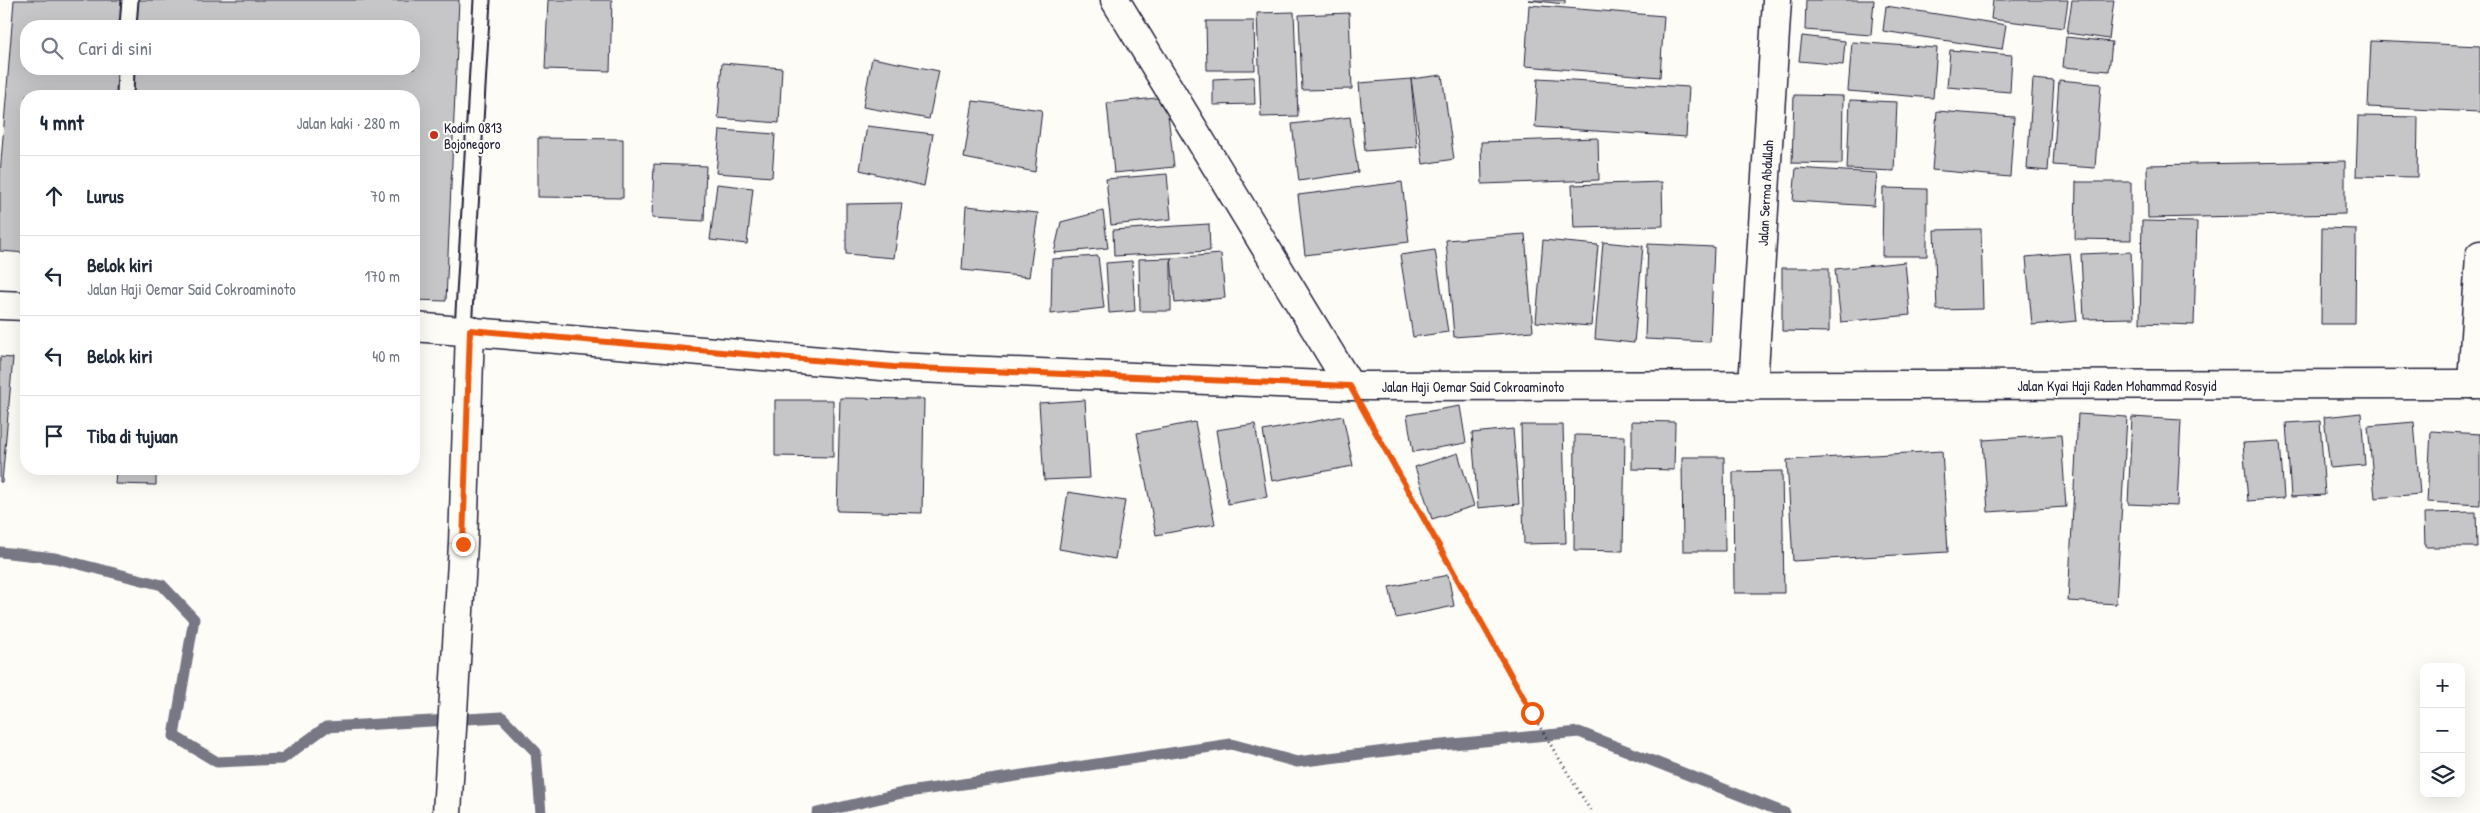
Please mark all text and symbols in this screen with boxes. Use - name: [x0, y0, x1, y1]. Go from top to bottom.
- search box: [20, 20, 420, 75]
- icon: search: [38, 34, 66, 62]
- text: Cari di sini: [78, 35, 152, 61]
- text: 4 mnt: [40, 108, 84, 137]
- text: Jalan kaki · 280 m: [297, 112, 400, 134]
- place label: Kodim 0813 Bojonegoro: [444, 118, 502, 154]
- marker: Kodim 0813 Bojonegoro: [428, 129, 440, 141]
- street label: Jalan Serma Abdullah: [1753, 139, 1777, 246]
- icon: ahead: [40, 182, 68, 210]
- text: Lurus: [87, 183, 124, 209]
- text: 70 m: [370, 185, 400, 207]
- text: Belok kiri: [87, 252, 153, 278]
- icon: left: [40, 262, 68, 290]
- text: 170 m: [365, 265, 400, 287]
- text: Jalan Haji Oemar Said Cokroaminoto: [87, 278, 296, 300]
- icon: left: [40, 342, 68, 370]
- text: Belok kiri: [87, 343, 153, 369]
- text: 40 m: [372, 345, 400, 367]
- street label: Jalan Kyai Haji Raden Mohammad Rosyid: [2017, 376, 2217, 396]
- street label: Jalan Haji Oemar Said Cokroaminoto: [1382, 377, 1565, 397]
- icon: arrive: [40, 422, 68, 450]
- text: Tiba di tujuan: [87, 423, 178, 449]
- route end: [452, 533, 475, 556]
- map controls: [2420, 663, 2465, 798]
- button: +: [2420, 663, 2465, 708]
- route start: [1521, 702, 1544, 725]
- button: −: [2420, 708, 2465, 753]
- button: layers: [2420, 753, 2465, 798]

